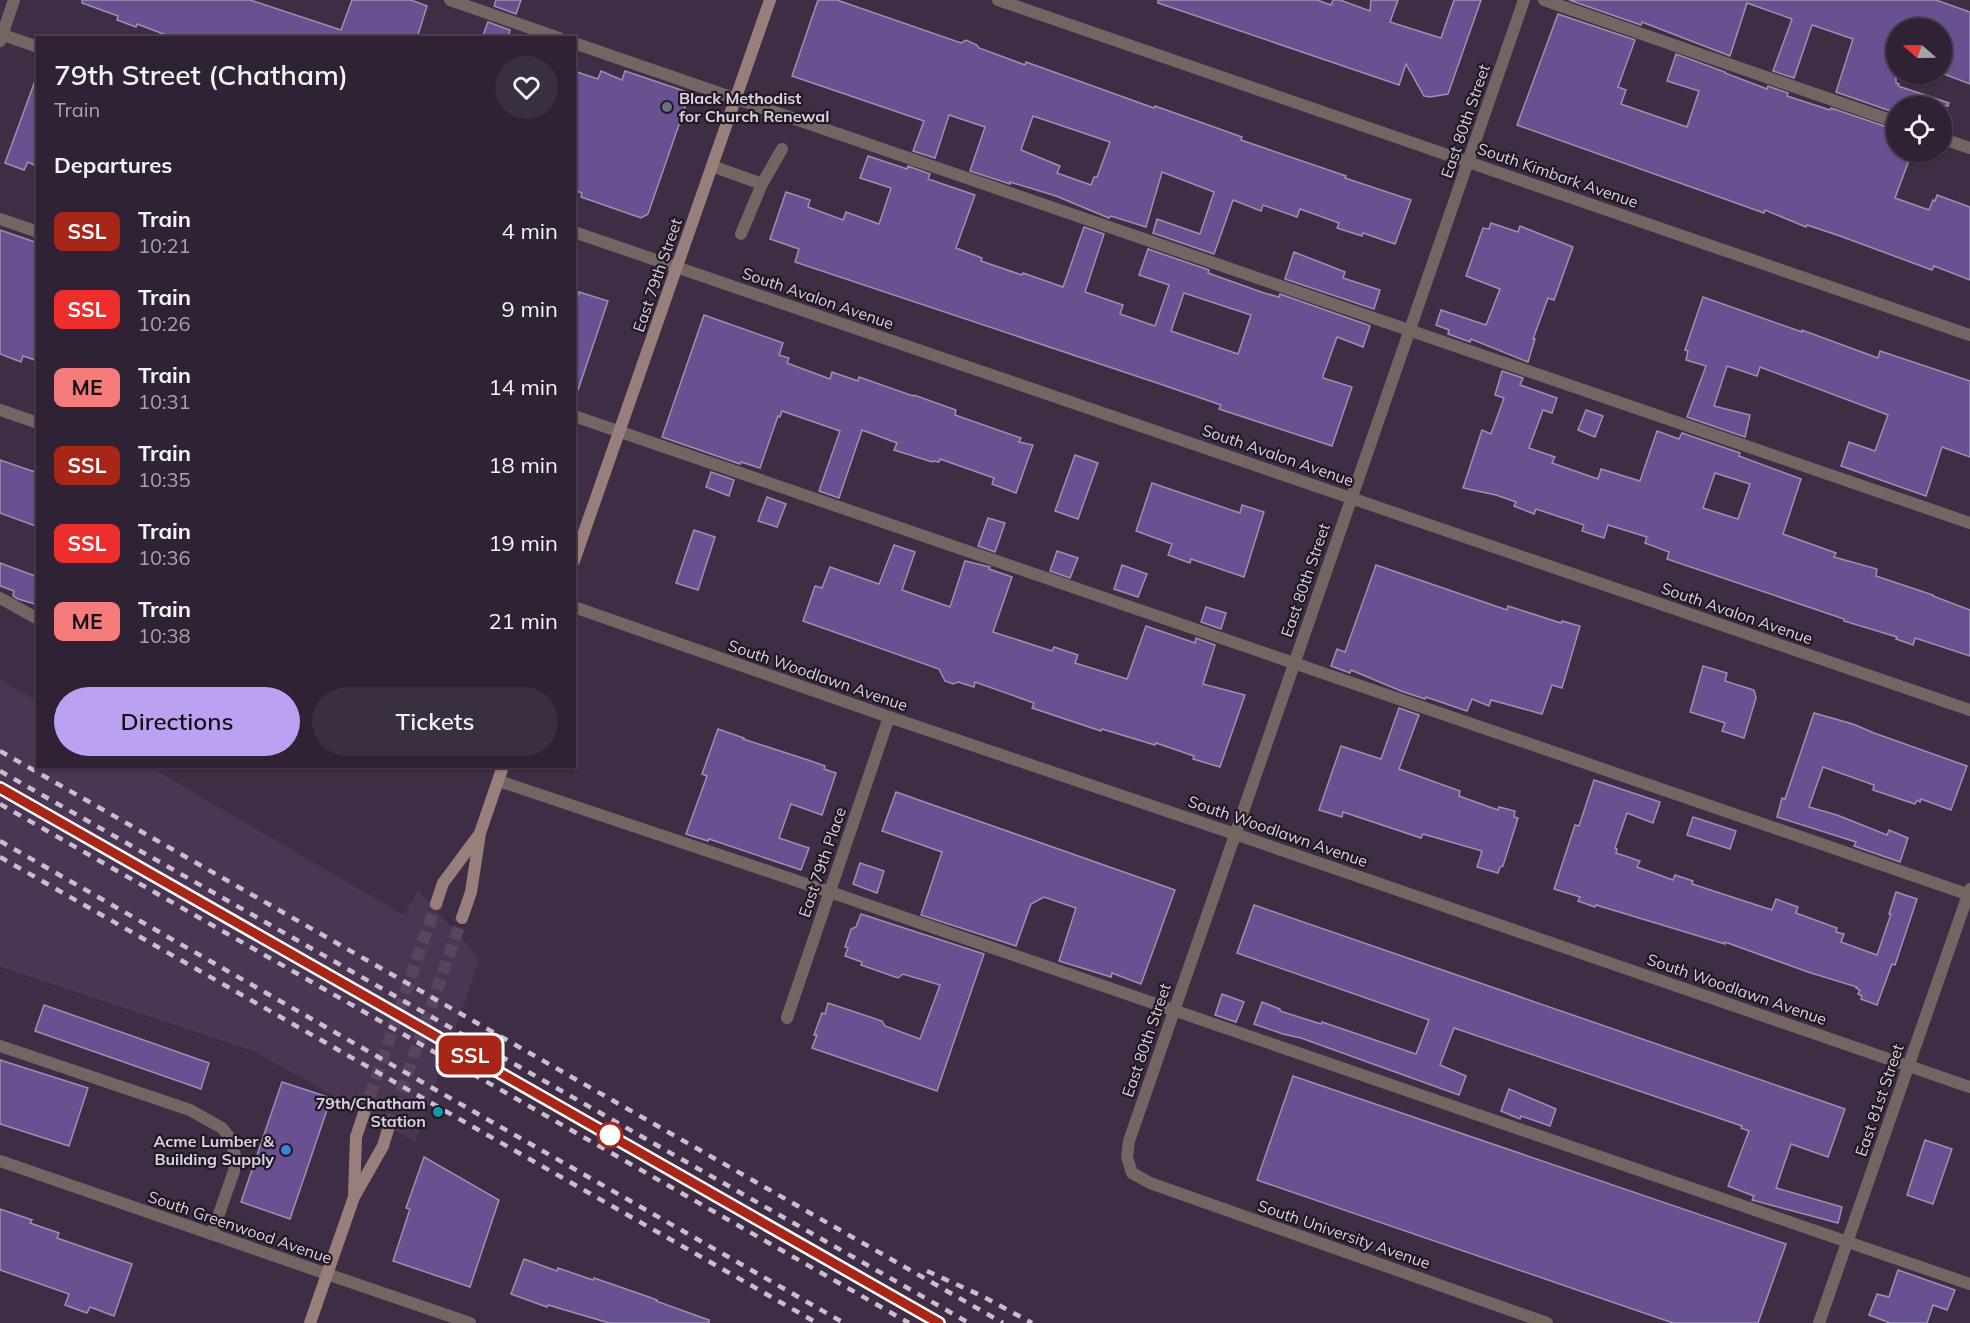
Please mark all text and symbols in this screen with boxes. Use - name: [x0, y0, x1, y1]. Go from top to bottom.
- north arrow: [1886, 18, 1952, 84]
- map controls: [1886, 18, 1952, 162]
- button: heart: [495, 56, 558, 119]
- text: 79th Street (Chatham): [54, 57, 348, 92]
- street label: East 80th Street: [1436, 61, 1494, 181]
- place label: Black Methodist for Church Renewal: [679, 88, 829, 126]
- button: locate: [1886, 96, 1952, 162]
- text: Train: [54, 97, 100, 122]
- marker: Black Methodist for Church Renewal: [660, 100, 674, 114]
- street label: South Kimbark Avenue: [1475, 138, 1641, 212]
- text: Departures: [54, 151, 172, 179]
- text: Train: [138, 205, 191, 233]
- street label: East 79th Street: [628, 215, 686, 335]
- text: 4 min: [502, 217, 558, 245]
- text: SSL: [68, 218, 106, 244]
- text: 10:21: [138, 233, 191, 258]
- street label: South Avalon Avenue: [740, 263, 896, 333]
- text: Train: [138, 283, 191, 311]
- text: 9 min: [502, 295, 558, 323]
- text: SSL: [68, 296, 106, 322]
- text: 10:26: [138, 311, 191, 336]
- text: Train: [138, 361, 191, 389]
- text: 14 min: [488, 373, 558, 401]
- text: ME: [72, 374, 102, 400]
- text: 10:31: [138, 389, 191, 414]
- street label: South Avalon Avenue: [1200, 420, 1356, 490]
- text: Train: [138, 439, 191, 467]
- text: 18 min: [488, 451, 558, 479]
- text: SSL: [68, 452, 106, 478]
- text: 10:35: [138, 467, 191, 492]
- text: Train: [138, 517, 191, 545]
- street label: East 80th Street: [1276, 520, 1334, 640]
- text: 19 min: [488, 529, 558, 557]
- text: SSL: [68, 530, 106, 556]
- text: 10:36: [138, 545, 191, 570]
- street label: South Avalon Avenue: [1659, 578, 1815, 648]
- text: Train: [138, 595, 191, 623]
- text: 21 min: [488, 607, 558, 635]
- text: ME: [72, 608, 102, 634]
- text: 10:38: [138, 623, 191, 648]
- street label: South Woodlawn Avenue: [726, 635, 910, 715]
- button: Directions: [54, 687, 300, 756]
- button: Tickets: [312, 687, 558, 756]
- street label: South Woodlawn Avenue: [1186, 791, 1370, 871]
- street label: East 79th Place: [794, 804, 850, 920]
- street label: South Woodlawn Avenue: [1645, 949, 1829, 1029]
- street label: East 80th Street: [1117, 980, 1175, 1100]
- line badge: SSL: [436, 1036, 504, 1074]
- street label: East 81st Street: [1850, 1041, 1908, 1159]
- text: SSL: [451, 1042, 489, 1068]
- place label: 79th/Chatham Station: [316, 1093, 426, 1131]
- marker: 79th/Chatham Station: [431, 1105, 445, 1119]
- unlabelled marker: [597, 1122, 623, 1148]
- place label: Acme Lumber & Building Supply: [153, 1131, 275, 1169]
- marker: Acme Lumber & Building Supply: [279, 1143, 293, 1157]
- street label: South Greenwood Avenue: [145, 1186, 335, 1268]
- street label: South University Avenue: [1255, 1195, 1433, 1273]

